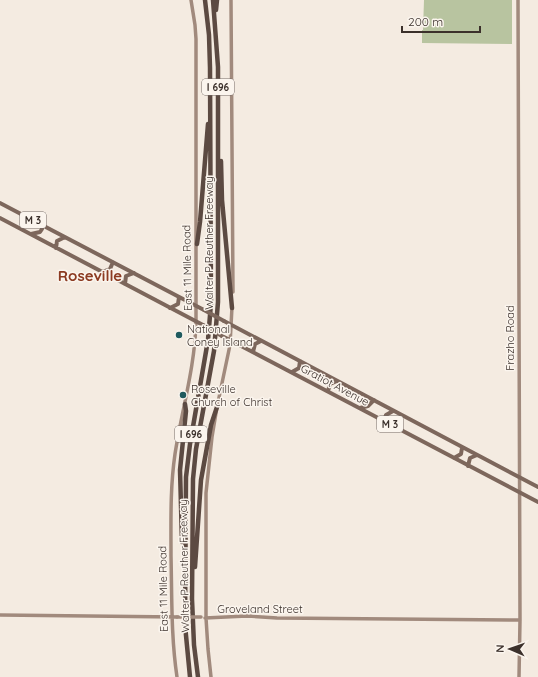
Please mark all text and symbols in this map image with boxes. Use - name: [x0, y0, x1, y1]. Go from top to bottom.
- scale bar: [402, 8, 480, 34]
- text: 200 m: [408, 14, 443, 29]
- road number: I 696: [202, 79, 234, 95]
- street label: Walter P Reuther Freeway: [202, 176, 216, 310]
- road number: M 3: [20, 212, 46, 228]
- street label: East 11 Mile Road: [179, 225, 195, 311]
- district label: Roseville: [58, 266, 122, 285]
- street label: Frazho Road: [503, 305, 517, 371]
- place label: National Coney Island: [187, 322, 253, 349]
- marker: National Coney Island: [174, 330, 184, 340]
- street label: Gratiot Avenue: [298, 361, 372, 409]
- place label: Roseville Church of Christ: [191, 382, 272, 409]
- marker: Roseville Church of Christ: [178, 390, 188, 400]
- road number: M 3: [377, 416, 403, 432]
- road number: I 696: [175, 426, 207, 442]
- street label: Walter P Reuther Freeway: [176, 499, 192, 633]
- street label: East 11 Mile Road: [155, 546, 171, 632]
- street label: Groveland Street: [217, 602, 303, 616]
- north arrow: [490, 629, 530, 669]
- text: N: [493, 644, 507, 653]

